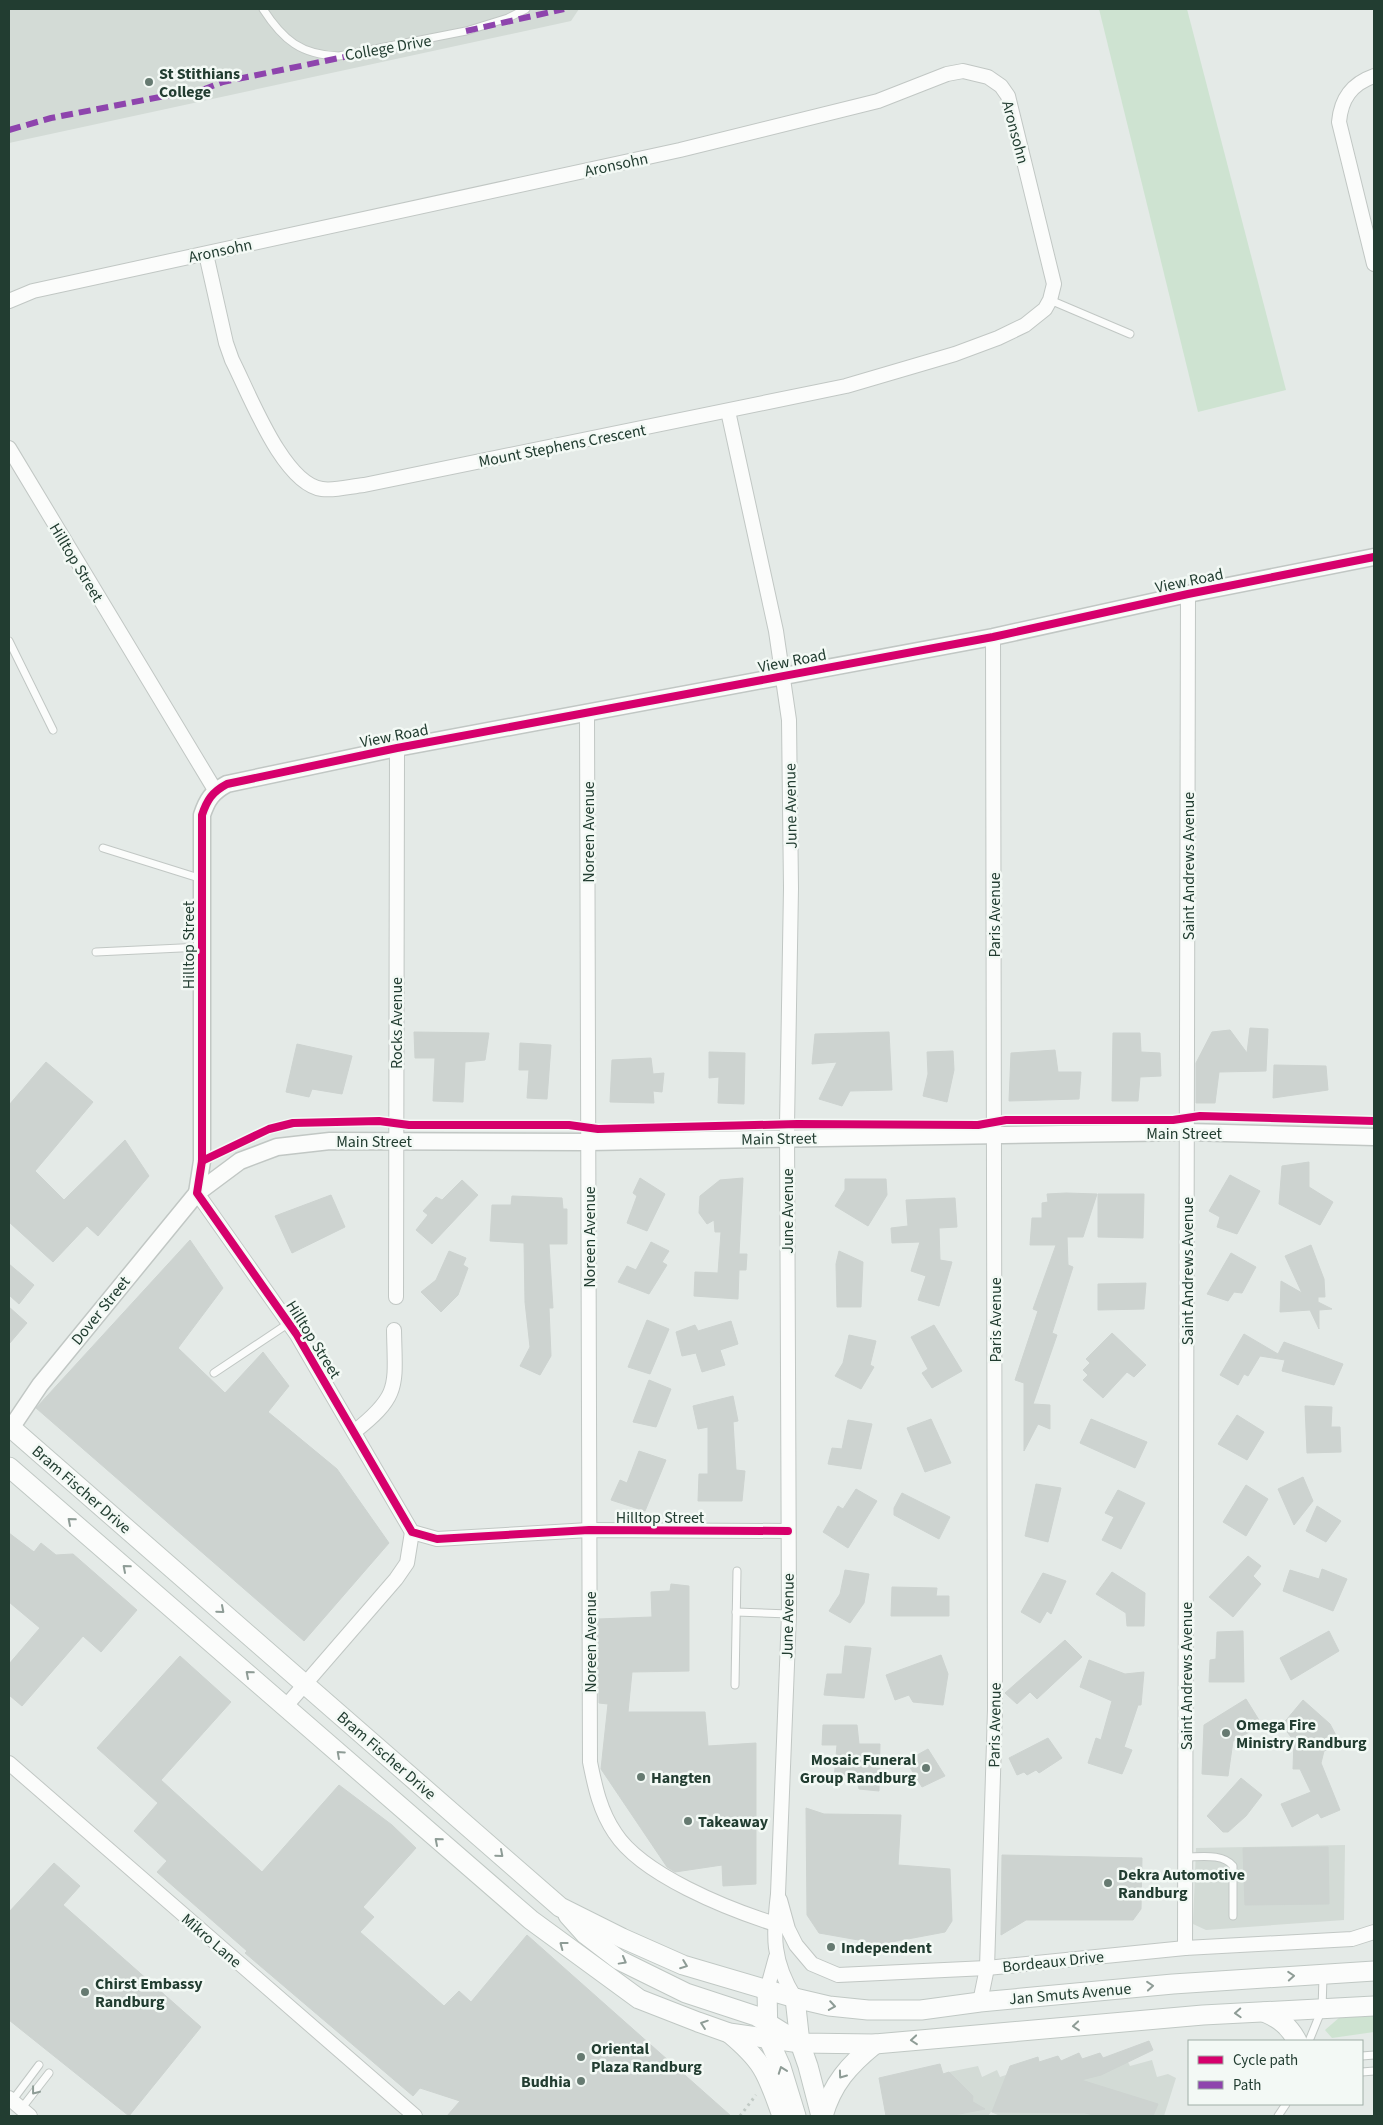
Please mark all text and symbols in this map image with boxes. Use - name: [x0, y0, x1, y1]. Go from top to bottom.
- street label: College Drive: [343, 30, 433, 66]
- place label: St Stithians College: [159, 63, 240, 103]
- marker: St Stithians College: [143, 76, 155, 88]
- street label: Aronsohn: [996, 98, 1034, 166]
- street label: Aronsohn: [582, 148, 650, 182]
- street label: Aronsohn: [186, 234, 254, 268]
- street label: Mount Stephens Crescent: [477, 419, 648, 473]
- street label: Hilltop Street: [44, 519, 109, 607]
- street label: View Road: [1153, 563, 1225, 599]
- street label: View Road: [756, 644, 828, 678]
- street label: View Road: [358, 719, 430, 753]
- street label: June Avenue: [779, 763, 803, 849]
- street label: Noreen Avenue: [578, 781, 600, 883]
- street label: Saint Andrews Avenue: [1178, 792, 1200, 940]
- street label: Paris Avenue: [984, 872, 1006, 958]
- street label: Hilltop Street: [178, 900, 200, 989]
- street label: Rocks Avenue: [386, 977, 408, 1069]
- street label: Main Street: [1146, 1123, 1222, 1145]
- street label: Main Street: [741, 1127, 818, 1151]
- street label: Main Street: [336, 1131, 412, 1153]
- street label: June Avenue: [777, 1168, 799, 1254]
- street label: Noreen Avenue: [579, 1186, 601, 1288]
- street label: Saint Andrews Avenue: [1177, 1197, 1199, 1345]
- street label: Dover Street: [66, 1271, 136, 1350]
- street label: Paris Avenue: [985, 1277, 1007, 1363]
- street label: Hilltop Street: [280, 1296, 346, 1383]
- street label: Bram Fischer Drive: [27, 1440, 136, 1539]
- street label: Hilltop Street: [616, 1507, 705, 1529]
- one-way arrow: [68, 1517, 77, 1526]
- one-way arrow: [123, 1565, 132, 1574]
- street label: June Avenue: [776, 1573, 800, 1659]
- street label: Noreen Avenue: [580, 1591, 602, 1693]
- street label: Saint Andrews Avenue: [1176, 1602, 1198, 1750]
- one-way arrow: [216, 1604, 225, 1613]
- one-way arrow: [246, 1672, 255, 1680]
- street label: Paris Avenue: [983, 1682, 1007, 1768]
- street label: Bram Fischer Drive: [332, 1706, 441, 1805]
- place label: Omega Fire Ministry Randburg: [1236, 1714, 1367, 1754]
- marker: Omega Fire Ministry Randburg: [1220, 1727, 1232, 1739]
- place label: Mosaic Funeral Group Randburg: [800, 1749, 916, 1789]
- one-way arrow: [336, 1751, 345, 1760]
- marker: Mosaic Funeral Group Randburg: [920, 1762, 932, 1774]
- place label: Hangten: [651, 1767, 711, 1789]
- marker: Hangten: [635, 1771, 647, 1783]
- place label: Takeaway: [698, 1811, 769, 1833]
- marker: Takeaway: [682, 1815, 694, 1827]
- one-way arrow: [435, 1838, 444, 1847]
- one-way arrow: [495, 1848, 504, 1857]
- place label: Dekra Automotive Randburg: [1118, 1864, 1245, 1904]
- marker: Dekra Automotive Randburg: [1102, 1877, 1114, 1889]
- street label: Mikro Lane: [176, 1908, 246, 1973]
- place label: Independent: [841, 1937, 932, 1959]
- marker: Independent: [825, 1941, 837, 1953]
- one-way arrow: [560, 1942, 569, 1950]
- street label: Bordeaux Drive: [1001, 1946, 1105, 1978]
- one-way arrow: [618, 1955, 627, 1965]
- one-way arrow: [679, 1959, 687, 1969]
- one-way arrow: [1287, 1971, 1295, 1982]
- place label: Chirst Embassy Randburg: [95, 1973, 203, 2013]
- street label: Jan Smuts Avenue: [1008, 1978, 1132, 2010]
- one-way arrow: [1146, 1981, 1154, 1992]
- marker: Chirst Embassy Randburg: [79, 1986, 91, 1998]
- one-way arrow: [827, 2000, 836, 2010]
- one-way arrow: [1234, 2007, 1242, 2018]
- one-way arrow: [700, 2020, 708, 2030]
- one-way arrow: [1072, 2020, 1080, 2031]
- one-way arrow: [910, 2034, 918, 2045]
- place label: Oriental Plaza Randburg: [591, 2038, 702, 2078]
- legend: [1188, 2040, 1363, 2105]
- text: Cycle path: [1233, 2050, 1298, 2071]
- marker: Oriental Plaza Randburg: [575, 2051, 587, 2063]
- one-way arrow: [778, 2066, 788, 2074]
- one-way arrow: [839, 2069, 848, 2079]
- place label: Budhia: [521, 2071, 571, 2093]
- marker: Budhia: [575, 2075, 587, 2087]
- text: Path: [1233, 2075, 1261, 2096]
- one-way arrow: [33, 2085, 41, 2094]

